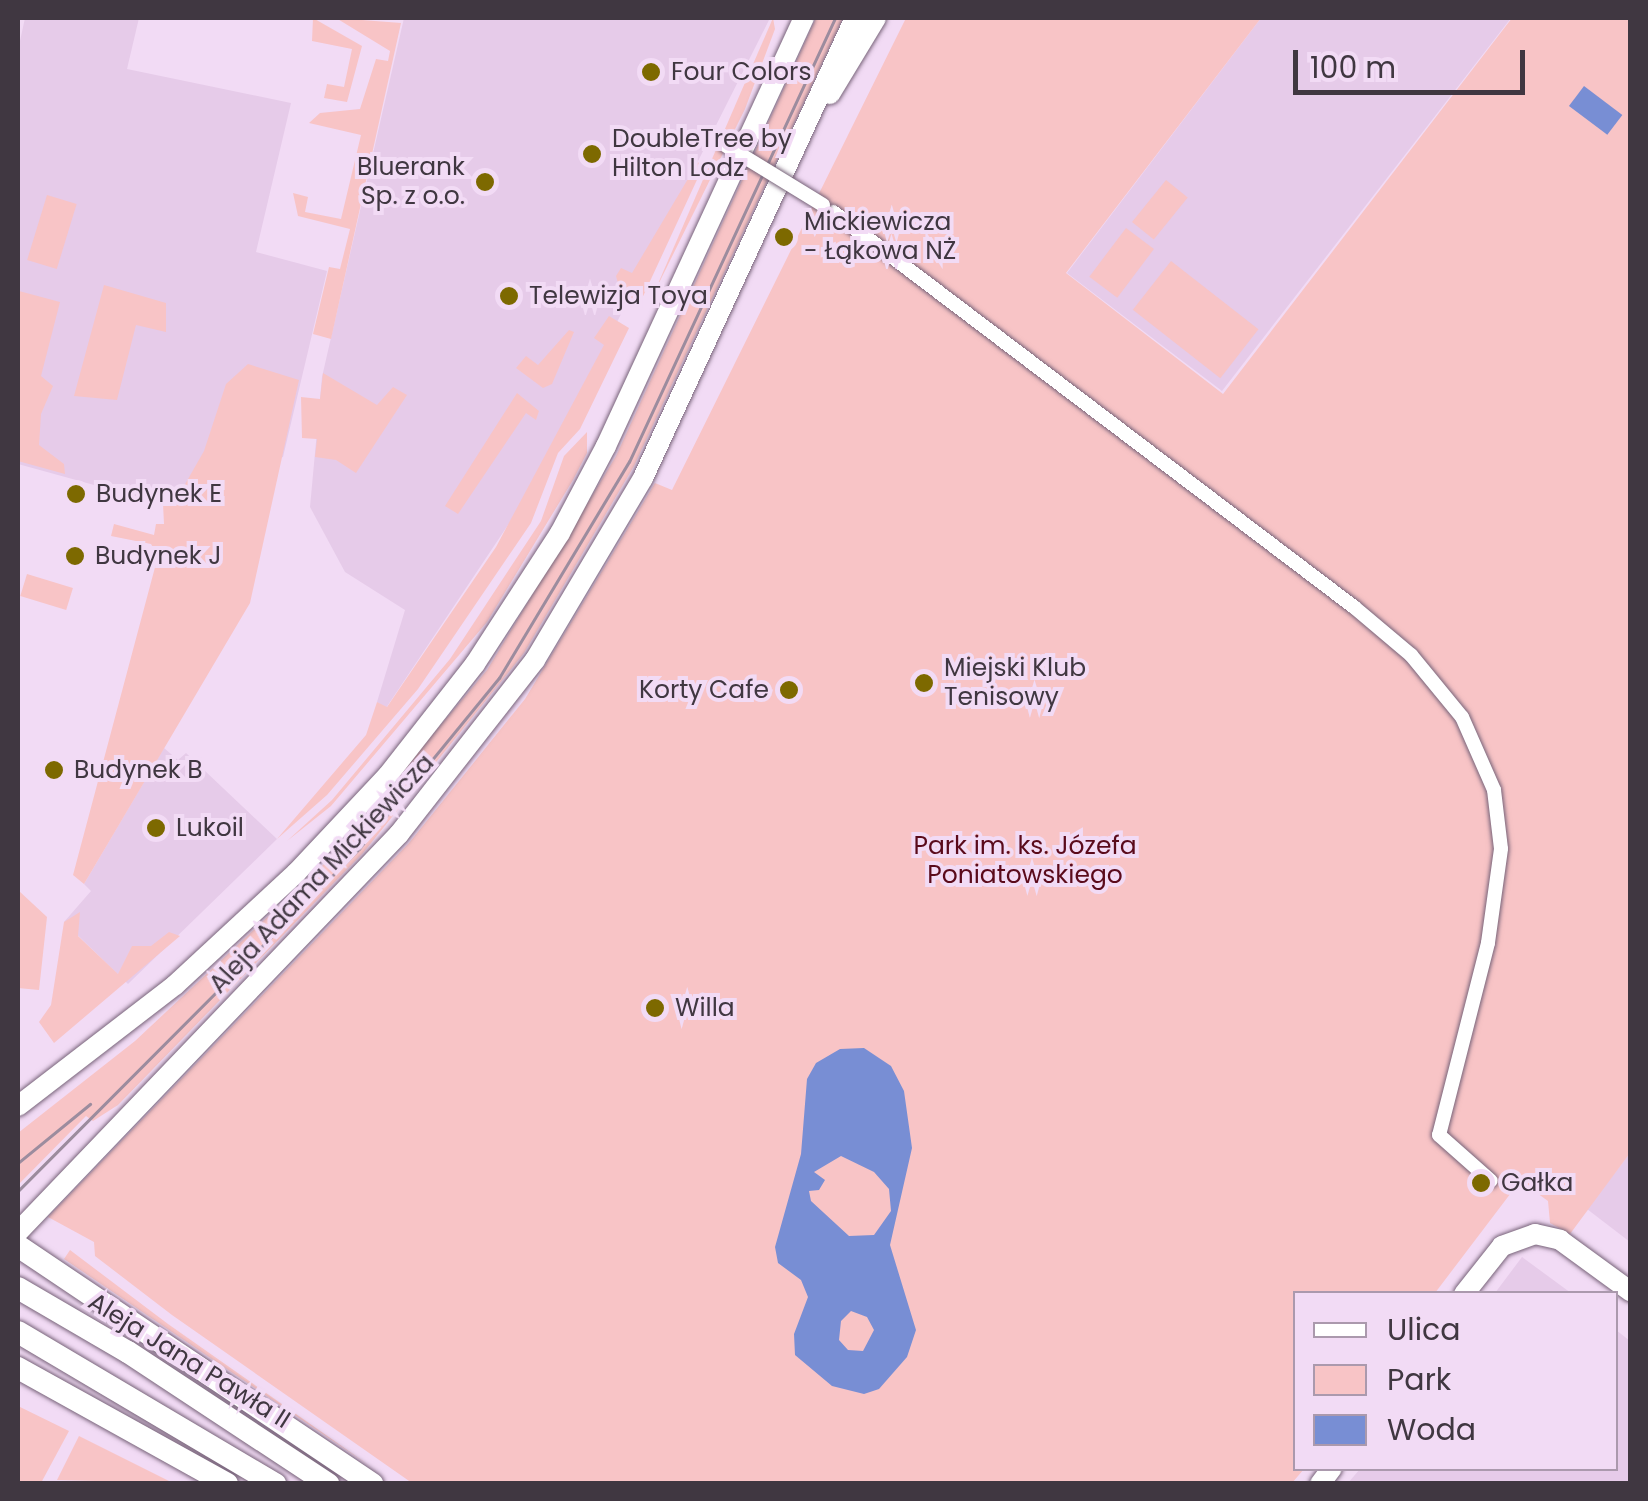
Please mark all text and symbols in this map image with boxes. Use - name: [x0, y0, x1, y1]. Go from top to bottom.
- scale bar: [1298, 30, 1530, 92]
- text: 100 m: [1310, 46, 1396, 89]
- place label: Four Colors: [671, 57, 811, 87]
- marker: Four Colors: [640, 61, 662, 83]
- place label: DoubleTree by Hilton Lodz: [612, 125, 792, 184]
- marker: DoubleTree by Hilton Lodz: [581, 143, 603, 165]
- place label: Bluerank Sp. z o.o.: [357, 153, 465, 212]
- marker: Bluerank Sp. z o.o.: [474, 171, 496, 193]
- place label: Mickiewicza - Łąkowa NŻ: [804, 208, 956, 267]
- marker: Mickiewicza - Łąkowa NŻ: [773, 226, 795, 248]
- place label: Telewizja Toya: [529, 281, 708, 311]
- marker: Telewizja Toya: [498, 285, 520, 307]
- place label: Budynek E: [96, 479, 222, 509]
- marker: Budynek E: [65, 483, 87, 505]
- place label: Budynek J: [95, 541, 222, 571]
- marker: Budynek J: [64, 545, 86, 567]
- place label: Miejski Klub Tenisowy: [944, 654, 1086, 713]
- marker: Miejski Klub Tenisowy: [913, 672, 935, 694]
- place label: Korty Cafe: [639, 675, 769, 705]
- marker: Korty Cafe: [778, 679, 800, 701]
- street label: Aleja Adama Mickiewicza: [203, 748, 441, 1000]
- place label: Budynek B: [74, 755, 203, 785]
- marker: Budynek B: [43, 759, 65, 781]
- place label: Lukoil: [176, 813, 244, 843]
- marker: Lukoil: [145, 817, 167, 839]
- park label: Park im. ks. Józefa Poniatowskiego: [913, 832, 1137, 891]
- place label: Willa: [675, 993, 735, 1023]
- marker: Willa: [644, 997, 666, 1019]
- place label: Gałka: [1501, 1168, 1573, 1198]
- marker: Gałka: [1470, 1172, 1492, 1194]
- street label: Aleja Jana Pawła II: [83, 1287, 295, 1435]
- legend: [1293, 1291, 1618, 1471]
- text: Ulica: [1387, 1308, 1461, 1351]
- text: Park: [1387, 1358, 1451, 1401]
- text: Woda: [1387, 1408, 1476, 1451]

